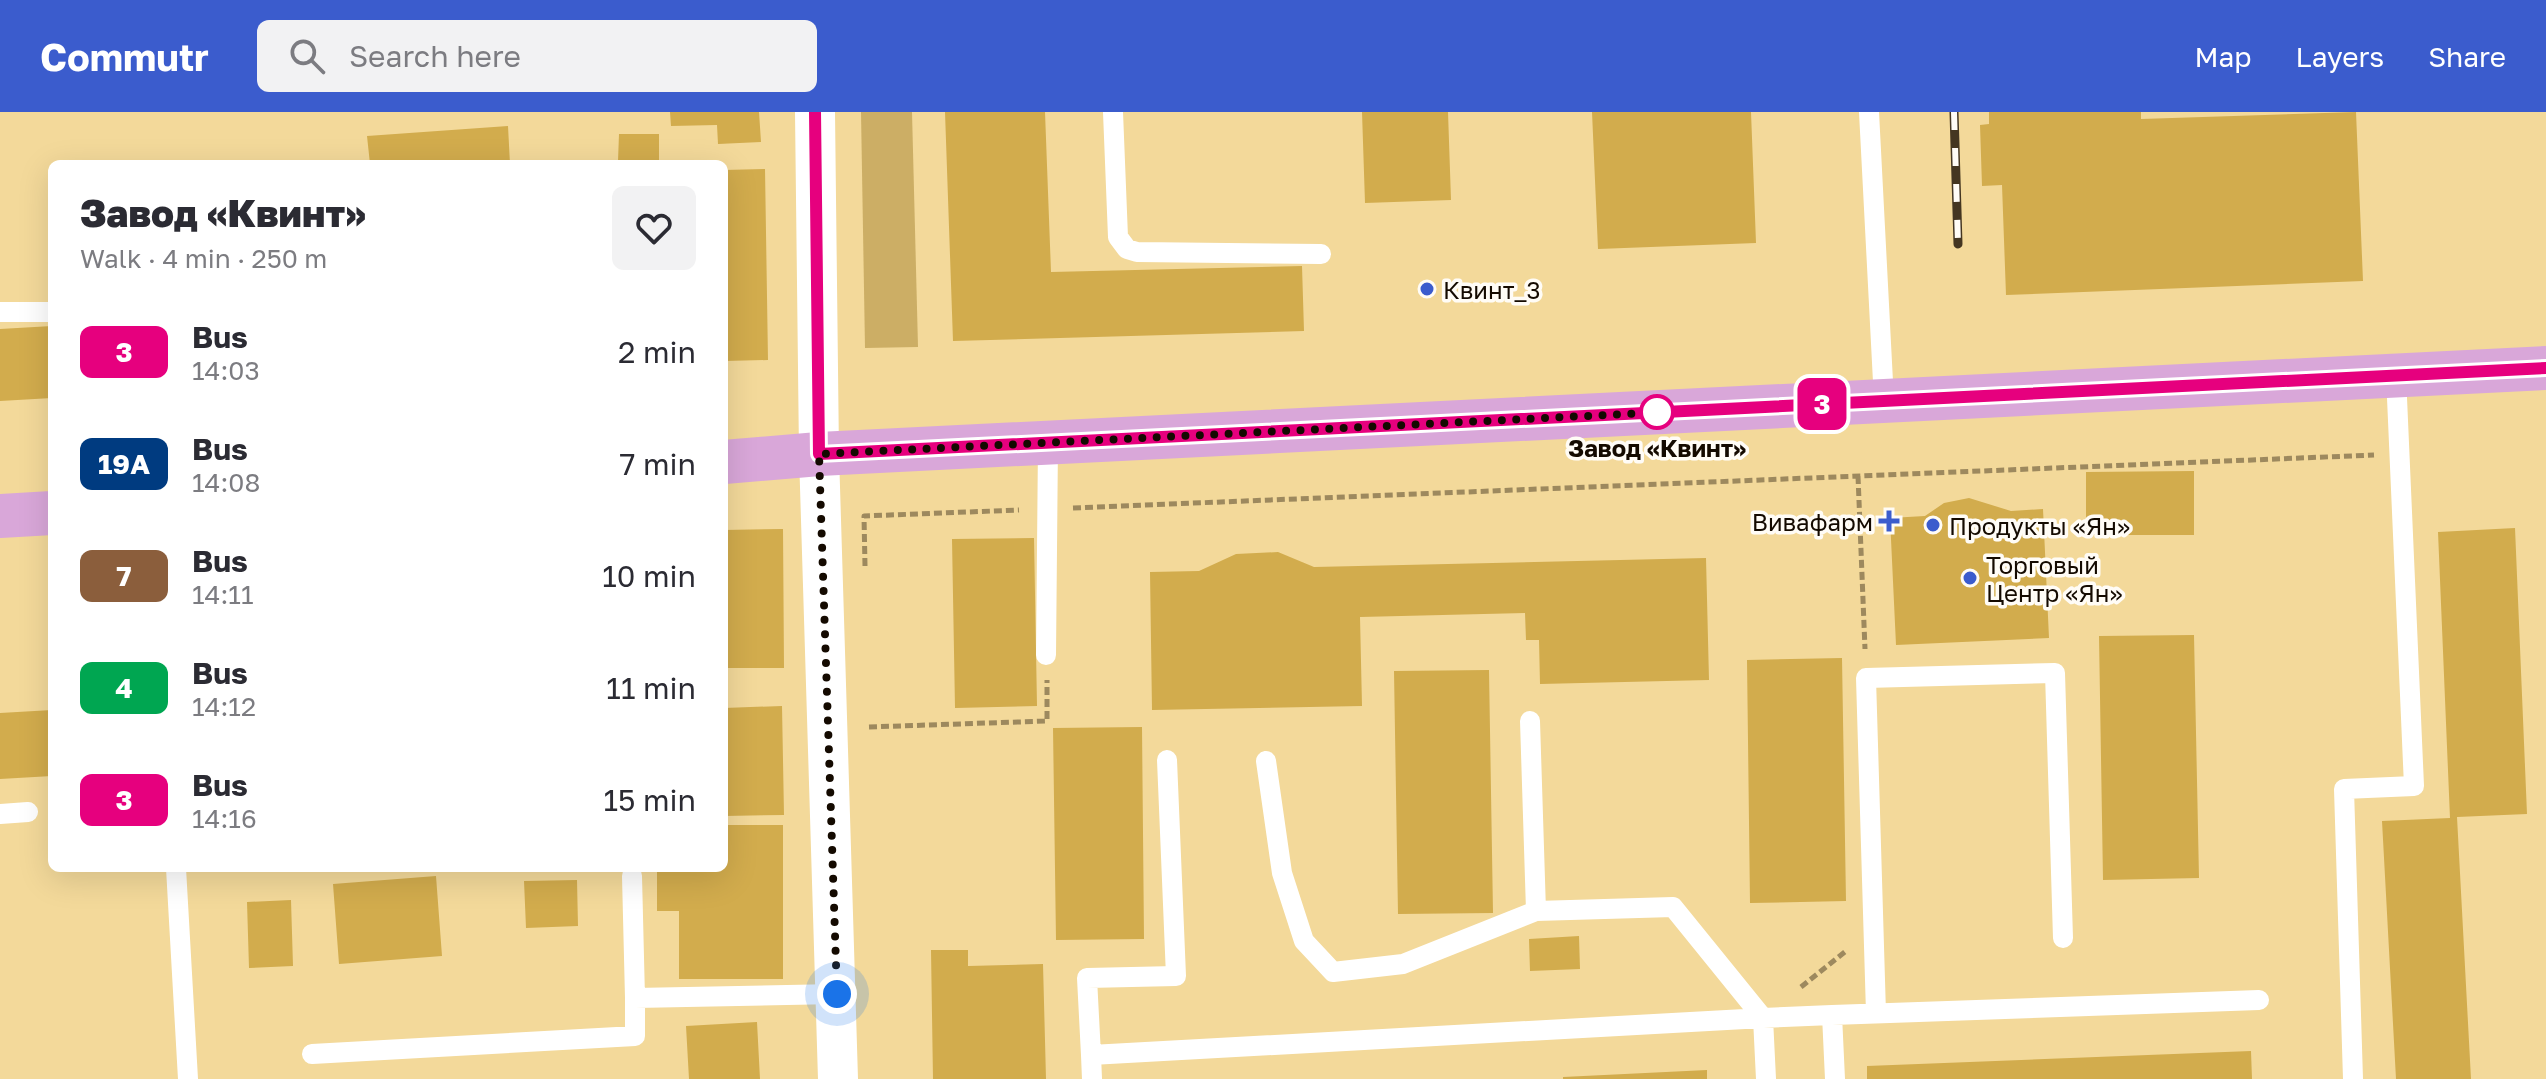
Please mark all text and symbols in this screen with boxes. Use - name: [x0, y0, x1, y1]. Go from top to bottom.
- search box: [257, 20, 817, 92]
- text: Commutr: [40, 34, 209, 79]
- icon: search: [285, 34, 329, 78]
- text: Search here: [349, 38, 521, 74]
- text: Map: [2194, 40, 2252, 73]
- text: Layers: [2296, 40, 2384, 73]
- text: Share: [2428, 40, 2506, 73]
- button: heart: [612, 186, 696, 270]
- text: Завод «Квинт»: [80, 190, 366, 235]
- text: Walk · 4 min · 250 m: [80, 243, 327, 274]
- place label: Квинт_3: [1443, 275, 1540, 304]
- marker: Квинт_3: [1418, 280, 1436, 298]
- text: Bus: [192, 319, 248, 355]
- text: 2 min: [618, 334, 696, 370]
- text: 3: [115, 335, 133, 368]
- text: 14:03: [192, 355, 260, 386]
- line badge: 3: [1796, 378, 1848, 430]
- text: 3: [1813, 387, 1831, 420]
- marker: Завод «Квинт»: [1640, 395, 1674, 429]
- text: Bus: [192, 431, 248, 467]
- place label: Завод «Квинт»: [1568, 433, 1746, 462]
- text: 7 min: [620, 446, 696, 482]
- text: 19А: [98, 447, 150, 480]
- text: 14:08: [192, 467, 260, 498]
- place label: Вивафарм: [1752, 507, 1873, 536]
- place label: Продукты «Ян»: [1949, 511, 2130, 540]
- marker: Вивафарм: [1880, 512, 1898, 530]
- marker: Продукты «Ян»: [1924, 516, 1942, 534]
- text: Bus: [192, 543, 248, 579]
- place label: Торговый Центр «Ян»: [1986, 550, 2123, 607]
- text: 10 min: [602, 558, 696, 594]
- text: 7: [116, 559, 132, 592]
- marker: Торговый Центр «Ян»: [1961, 569, 1979, 587]
- text: 14:11: [192, 579, 254, 610]
- text: Bus: [192, 655, 248, 691]
- text: 11 min: [606, 670, 696, 706]
- text: 4: [115, 671, 133, 704]
- text: 14:12: [192, 691, 256, 722]
- text: Bus: [192, 767, 248, 803]
- text: 15 min: [604, 782, 696, 818]
- text: 3: [115, 783, 133, 816]
- text: 14:16: [192, 803, 257, 834]
- your location: [817, 974, 857, 1014]

